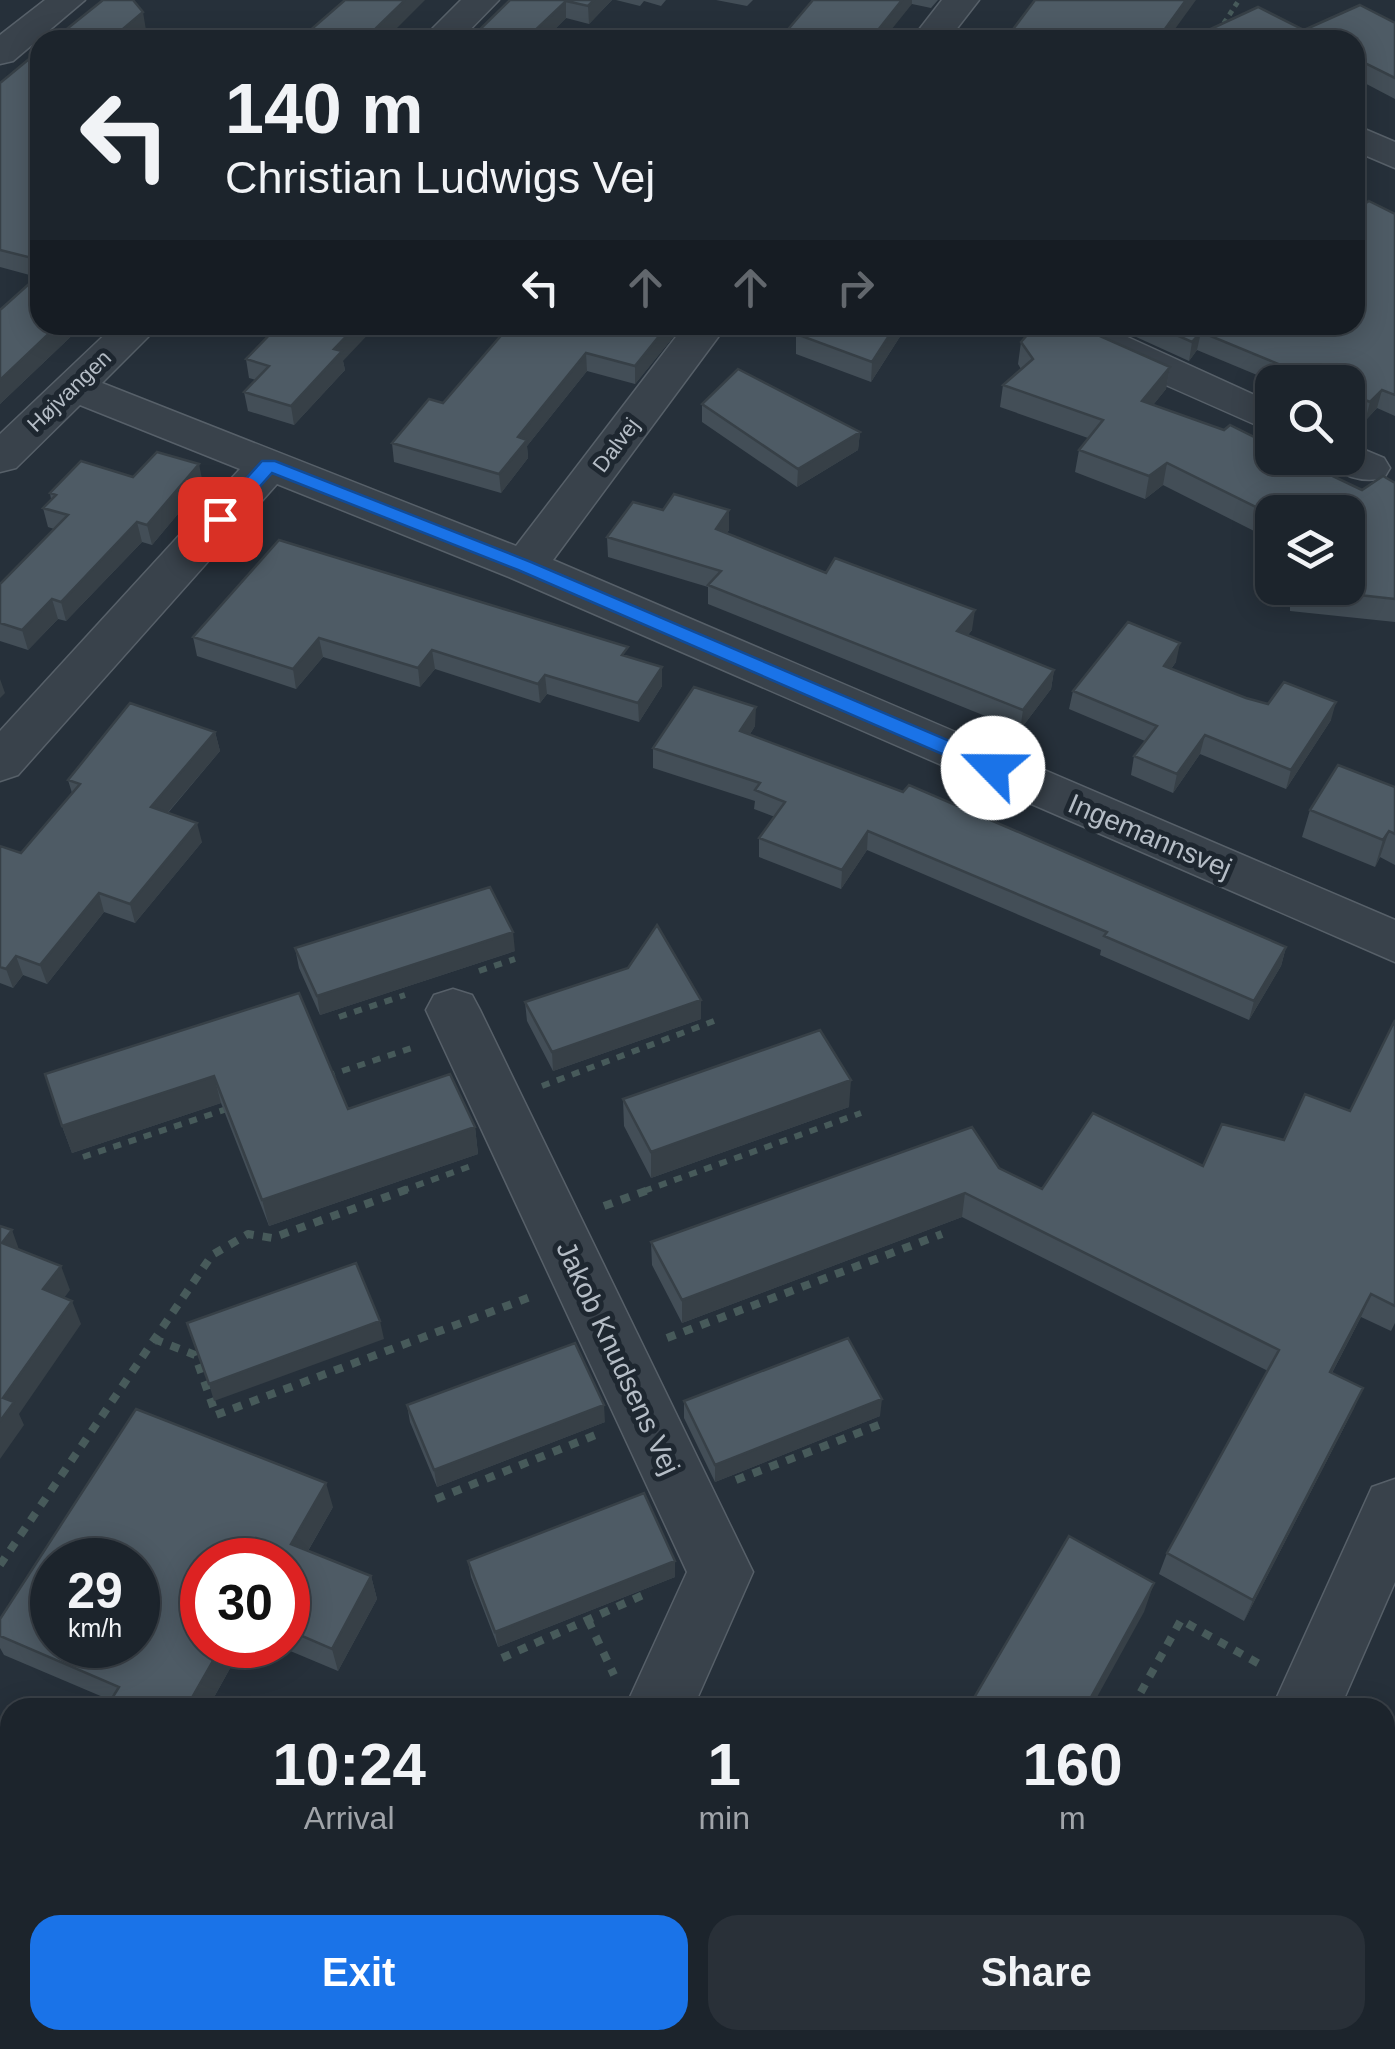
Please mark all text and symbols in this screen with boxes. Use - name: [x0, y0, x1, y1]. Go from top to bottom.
- icon: left: [60, 70, 190, 200]
- text: 140 m: [225, 70, 423, 148]
- text: Christian Ludwigs Vej: [225, 152, 655, 203]
- icon: left: [513, 260, 568, 315]
- icon: ahead: [618, 260, 673, 315]
- icon: ahead: [723, 260, 778, 315]
- icon: right: [828, 260, 883, 315]
- street label: Højvangen: [22, 345, 116, 437]
- map controls: [1255, 365, 1365, 605]
- button: search: [1255, 365, 1365, 475]
- street label: Dalvej: [588, 413, 644, 477]
- pin: [178, 477, 263, 562]
- icon: arrive: [193, 492, 248, 547]
- button: layers: [1255, 495, 1365, 605]
- position arrow: [941, 716, 1045, 820]
- street label: Ingemannsvej: [1064, 788, 1236, 884]
- street label: Jakob Knudsens Vej: [550, 1236, 686, 1480]
- speed limit sign: 30: [180, 1538, 310, 1668]
- text: 29: [67, 1563, 123, 1619]
- text: km/h: [68, 1614, 122, 1642]
- text: 10:24: [272, 1731, 426, 1798]
- text: 1: [707, 1731, 741, 1798]
- text: 160: [1022, 1731, 1123, 1798]
- text: Arrival: [304, 1800, 395, 1836]
- text: min: [698, 1800, 750, 1836]
- text: m: [1059, 1800, 1086, 1836]
- button: Exit: [30, 1915, 688, 2030]
- button: Share: [708, 1915, 1365, 2030]

